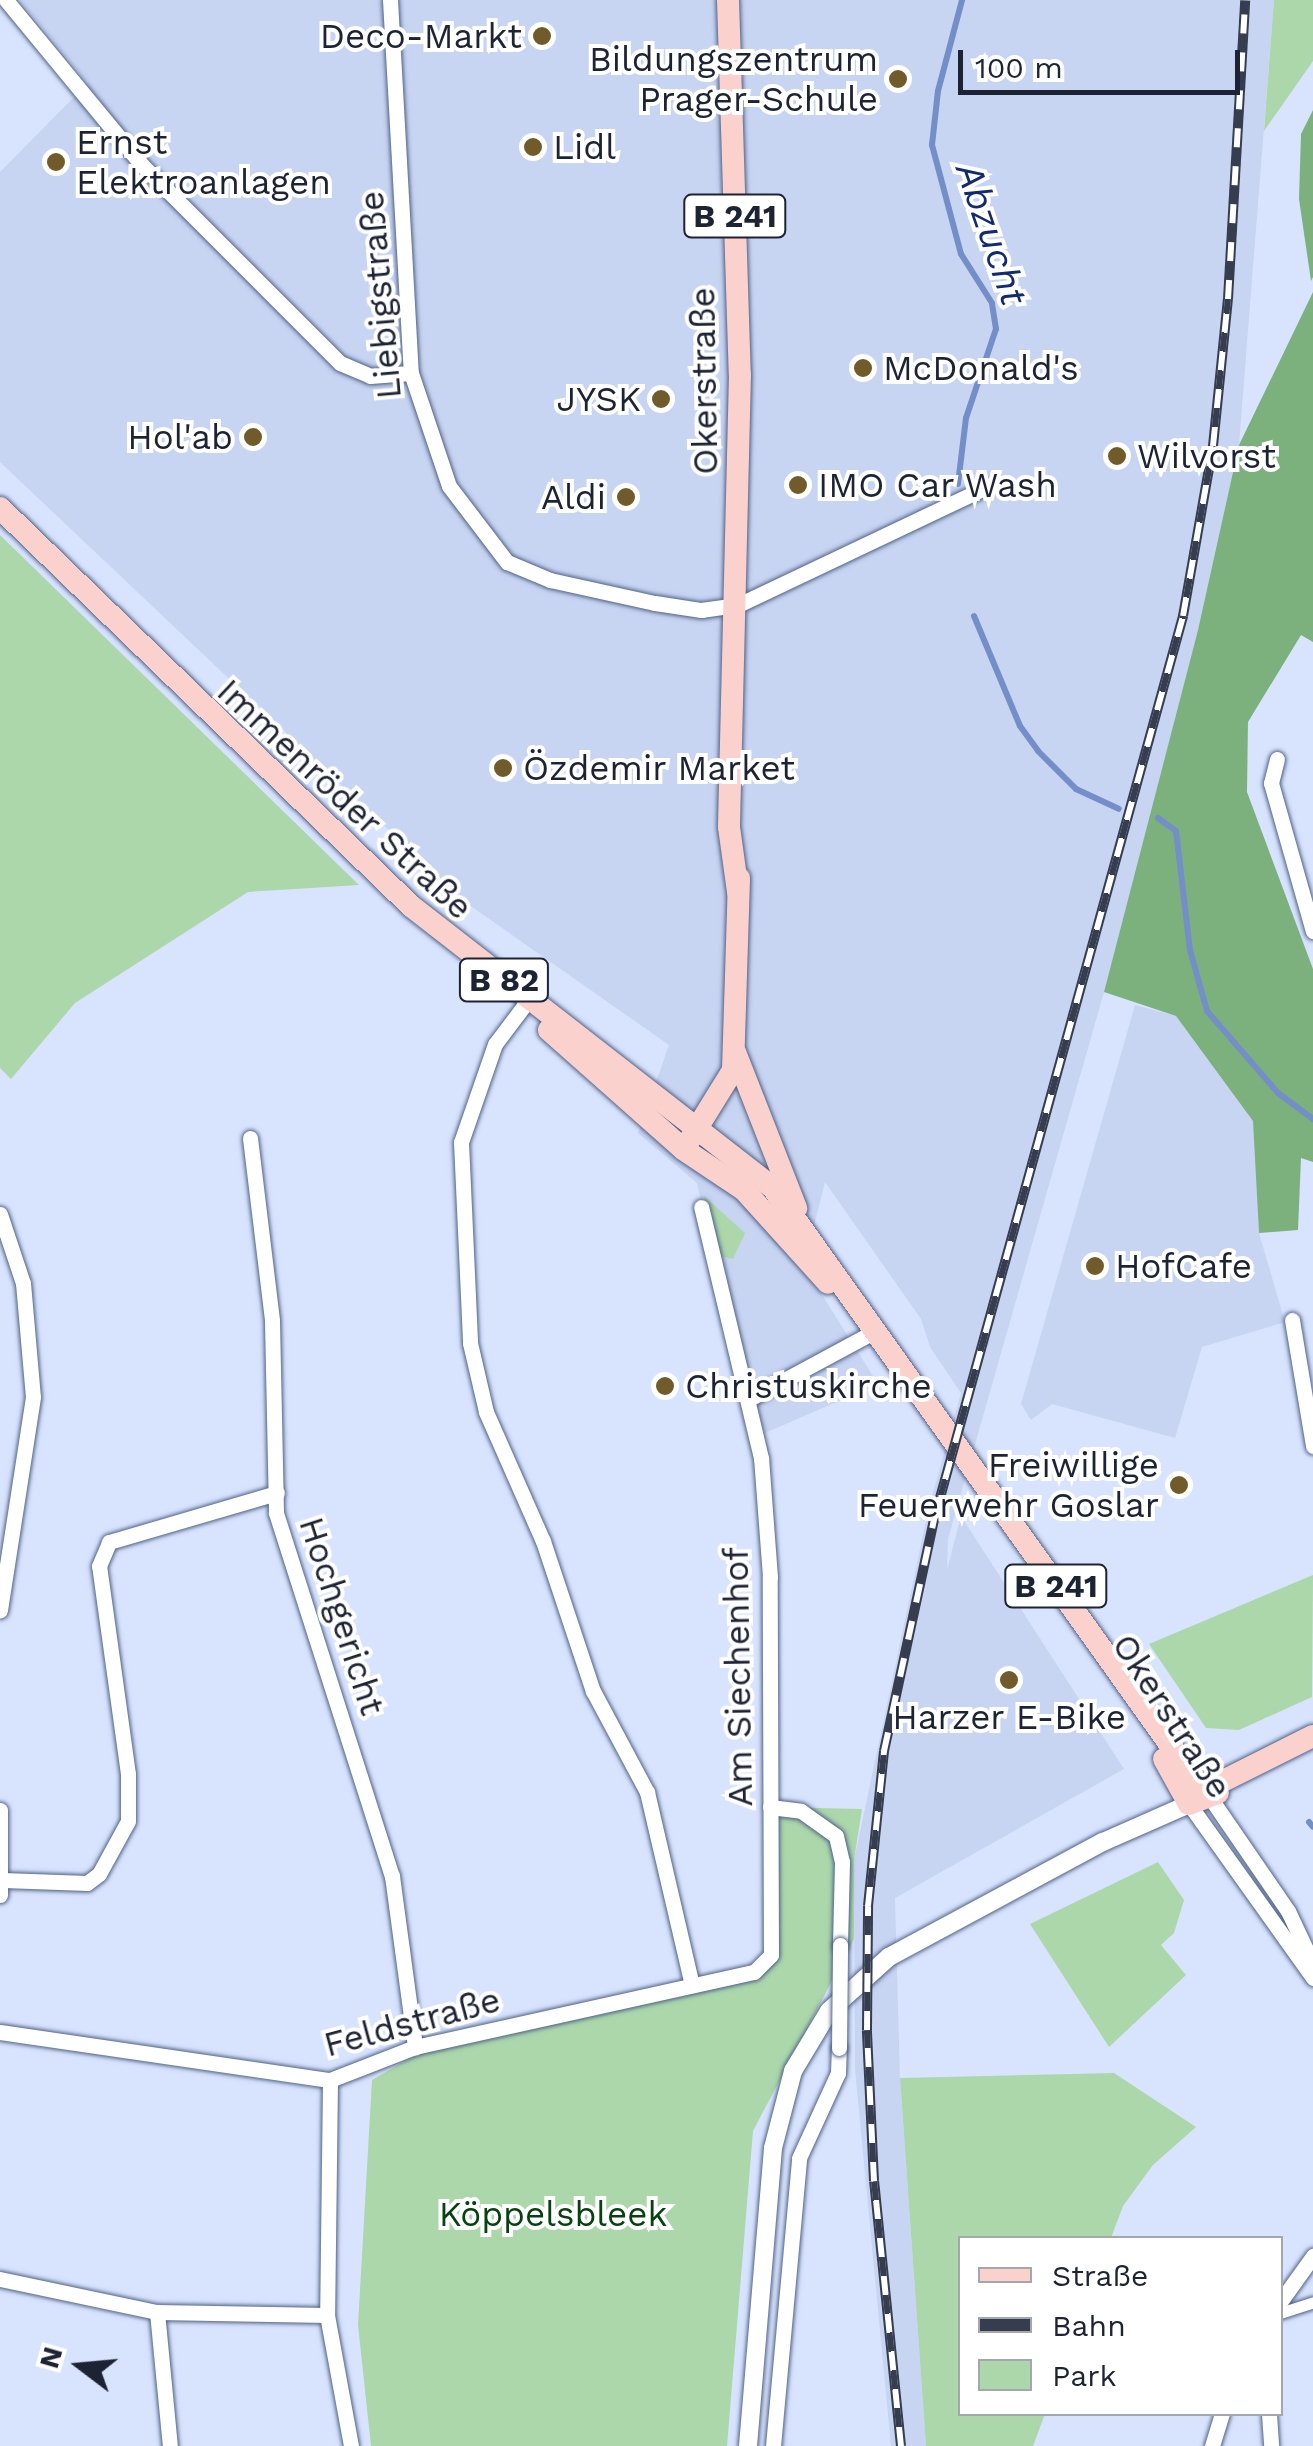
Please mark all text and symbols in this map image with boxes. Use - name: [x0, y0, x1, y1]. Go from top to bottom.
- place label: Deco-Markt: [320, 15, 522, 57]
- marker: Deco-Markt: [531, 25, 553, 47]
- scale bar: [963, 30, 1246, 92]
- place label: Bildungszentrum Prager-Schule: [589, 38, 878, 120]
- text: 100 m: [975, 50, 1063, 85]
- marker: Bildungszentrum Prager-Schule: [887, 68, 909, 90]
- place label: Ernst Elektroanlagen: [76, 121, 331, 203]
- place label: Lidl: [553, 126, 616, 168]
- marker: Lidl: [522, 136, 544, 158]
- marker: Ernst Elektroanlagen: [45, 151, 67, 173]
- water label: Abzucht: [945, 157, 1037, 311]
- street label: Liebigstraße: [350, 189, 410, 401]
- road number: B 241: [682, 189, 788, 243]
- street label: Okerstraße: [681, 287, 727, 475]
- place label: McDonald's: [883, 347, 1079, 389]
- marker: McDonald's: [852, 357, 874, 379]
- place label: JYSK: [556, 378, 641, 420]
- marker: JYSK: [650, 388, 672, 410]
- place label: Hol'ab: [127, 416, 233, 458]
- marker: Hol'ab: [242, 426, 264, 448]
- place label: Wilvorst: [1137, 435, 1276, 477]
- marker: Wilvorst: [1106, 445, 1128, 467]
- place label: IMO Car Wash: [818, 464, 1059, 506]
- marker: IMO Car Wash: [787, 474, 809, 496]
- place label: Aldi: [541, 476, 606, 518]
- marker: Aldi: [615, 486, 637, 508]
- street label: Immenröder Straße: [208, 670, 482, 928]
- place label: Özdemir Market: [523, 747, 796, 789]
- marker: Özdemir Market: [492, 757, 514, 779]
- road number: B 82: [456, 953, 552, 1007]
- place label: HofCafe: [1115, 1245, 1252, 1287]
- marker: HofCafe: [1084, 1255, 1106, 1277]
- place label: Christuskirche: [685, 1365, 932, 1407]
- marker: Christuskirche: [654, 1375, 676, 1397]
- place label: Freiwillige Feuerwehr Goslar: [857, 1444, 1159, 1526]
- marker: Freiwillige Feuerwehr Goslar: [1168, 1474, 1190, 1496]
- street label: Hochgericht: [290, 1512, 394, 1720]
- street label: Am Siechenhof: [715, 1547, 761, 1807]
- road number: B 241: [1004, 1559, 1108, 1613]
- street label: Okerstraße: [1103, 1626, 1241, 1806]
- marker: Harzer E-Bike: [998, 1669, 1020, 1691]
- place label: Harzer E-Bike: [892, 1696, 1126, 1738]
- street label: Feldstraße: [319, 1978, 505, 2066]
- park label: Köppelsbleek: [439, 2193, 667, 2235]
- legend: [958, 2236, 1283, 2416]
- text: Straße: [1052, 2258, 1148, 2293]
- text: Bahn: [1052, 2308, 1126, 2343]
- north arrow: [30, 2316, 130, 2416]
- text: N: [32, 2343, 69, 2372]
- text: Park: [1052, 2358, 1117, 2393]

